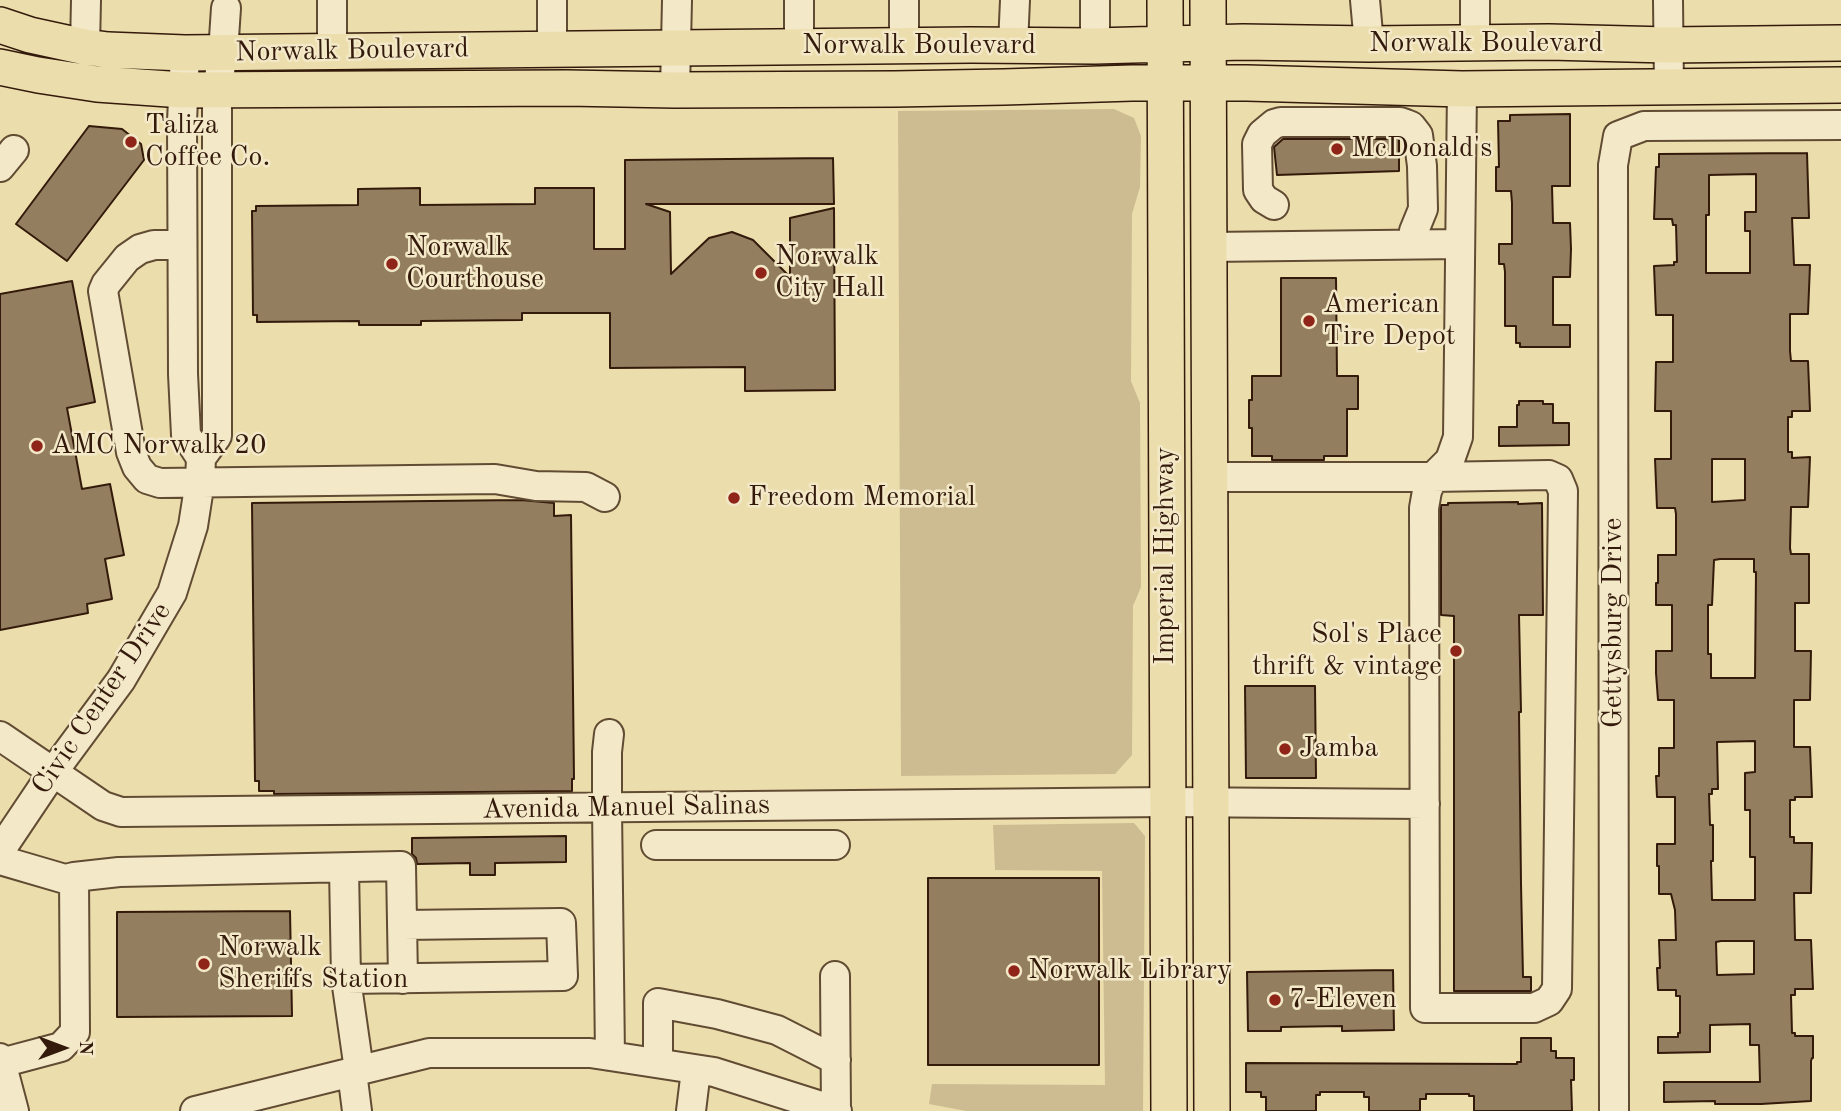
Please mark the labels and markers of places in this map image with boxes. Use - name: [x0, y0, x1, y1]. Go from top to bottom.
- place label: Taliza Coffee Co.: [145, 109, 270, 175]
- place label: McDonald's: [1351, 132, 1492, 166]
- marker: Taliza Coffee Co.: [123, 134, 139, 150]
- marker: McDonald's: [1329, 141, 1345, 157]
- place label: Norwalk Courthouse: [406, 231, 544, 297]
- place label: Norwalk City Hall: [775, 240, 885, 306]
- marker: Norwalk Courthouse: [384, 256, 400, 272]
- marker: Norwalk City Hall: [753, 265, 769, 281]
- place label: American Tire Depot: [1323, 288, 1456, 354]
- marker: American Tire Depot: [1301, 313, 1317, 329]
- place label: AMC Norwalk 20: [51, 429, 266, 463]
- marker: AMC Norwalk 20: [29, 438, 45, 454]
- place label: Freedom Memorial: [748, 481, 976, 515]
- marker: Freedom Memorial: [726, 490, 742, 506]
- place label: Sol's Place thrift & vintage: [1252, 618, 1442, 684]
- marker: Sol's Place thrift & vintage: [1448, 643, 1464, 659]
- place label: Jamba: [1299, 732, 1378, 766]
- marker: Jamba: [1277, 741, 1293, 757]
- place label: Norwalk Sheriffs Station: [218, 931, 408, 997]
- place label: Norwalk Library: [1028, 954, 1232, 988]
- marker: Norwalk Sheriffs Station: [196, 956, 212, 972]
- marker: Norwalk Library: [1006, 963, 1022, 979]
- place label: 7-Eleven: [1289, 983, 1397, 1017]
- marker: 7-Eleven: [1267, 992, 1283, 1008]

